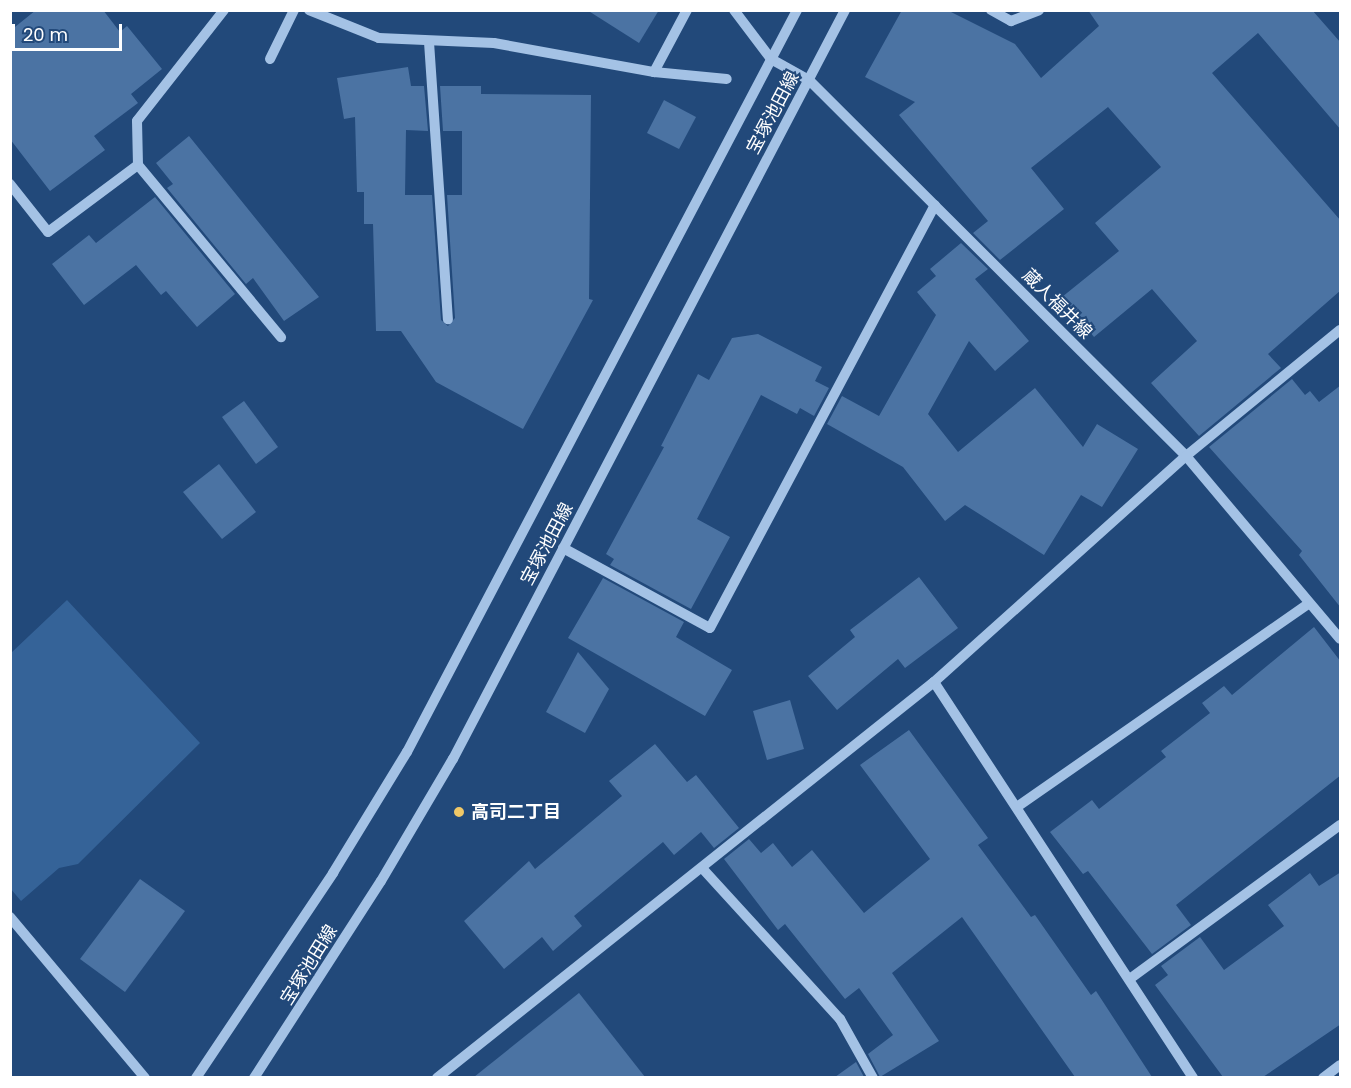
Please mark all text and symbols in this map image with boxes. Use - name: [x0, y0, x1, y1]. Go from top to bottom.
- scale bar: [15, 12, 124, 50]
- text: 20 m: [23, 22, 68, 47]
- street label: 宝塚池田線: [742, 68, 804, 158]
- street label: 蔵人福井線: [1018, 265, 1096, 343]
- street label: 宝塚池田線: [516, 499, 578, 589]
- place label: 高司二丁目: [471, 801, 561, 823]
- marker: 高司二丁目: [452, 805, 466, 819]
- street label: 宝塚池田線: [276, 921, 342, 1009]

